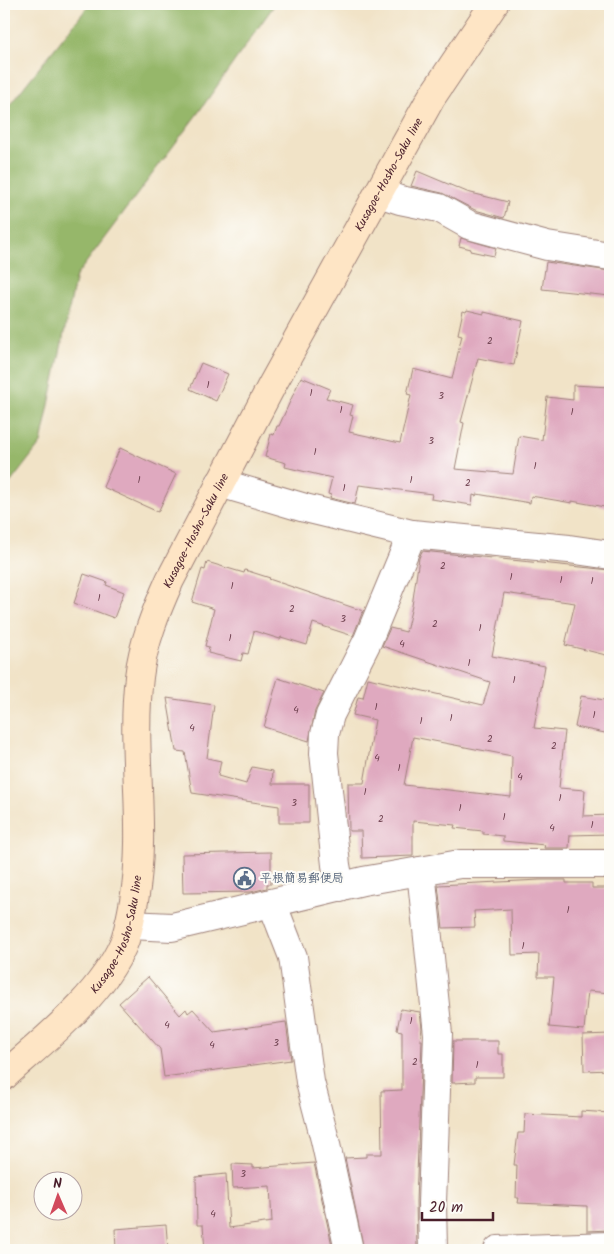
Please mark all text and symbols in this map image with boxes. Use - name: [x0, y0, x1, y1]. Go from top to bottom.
- street label: Kusagoe-Hosho-Saku line: [349, 114, 428, 235]
- house number: 2: [487, 333, 493, 349]
- house number: 1: [206, 377, 210, 393]
- house number: 1: [309, 385, 313, 401]
- house number: 3: [438, 388, 444, 404]
- house number: 1: [339, 402, 343, 418]
- house number: 1: [570, 404, 574, 420]
- house number: 3: [428, 433, 434, 449]
- house number: 1: [313, 444, 317, 460]
- house number: 1: [533, 458, 537, 474]
- street label: Kusagoe-Hosho-Saku line: [158, 469, 234, 591]
- house number: 1: [137, 472, 141, 488]
- house number: 1: [409, 472, 413, 488]
- house number: 2: [465, 475, 471, 491]
- house number: 1: [342, 480, 346, 496]
- house number: 2: [440, 558, 446, 574]
- house number: 1: [509, 569, 513, 585]
- house number: 1: [559, 572, 563, 588]
- house number: 1: [590, 573, 594, 589]
- house number: 1: [230, 578, 234, 594]
- house number: 1: [97, 590, 101, 606]
- house number: 2: [289, 601, 295, 617]
- house number: 3: [340, 611, 346, 627]
- house number: 2: [432, 616, 438, 632]
- house number: 1: [478, 620, 482, 636]
- house number: 1: [228, 630, 232, 646]
- house number: 4: [399, 636, 405, 652]
- house number: 1: [467, 655, 471, 671]
- house number: 1: [512, 672, 516, 688]
- house number: 1: [374, 699, 378, 715]
- house number: 4: [293, 702, 299, 718]
- house number: 1: [592, 707, 596, 723]
- house number: 1: [449, 710, 453, 726]
- house number: 1: [419, 713, 423, 729]
- house number: 4: [189, 720, 195, 736]
- house number: 2: [487, 731, 493, 747]
- house number: 2: [551, 738, 557, 754]
- house number: 4: [374, 750, 380, 766]
- house number: 1: [397, 760, 401, 776]
- house number: 4: [517, 769, 523, 785]
- house number: 1: [363, 784, 367, 800]
- house number: 1: [558, 790, 562, 806]
- house number: 3: [291, 795, 297, 811]
- house number: 1: [458, 800, 462, 816]
- house number: 1: [502, 809, 506, 825]
- house number: 2: [378, 811, 384, 827]
- house number: 1: [590, 817, 594, 833]
- house number: 4: [549, 820, 555, 836]
- public building icon: 平根簡易郵便局: [232, 866, 256, 890]
- place label: 平根簡易郵便局: [260, 869, 344, 888]
- street label: Kusagoe-Hosho-Saku line: [85, 874, 147, 998]
- house number: 1: [566, 902, 570, 918]
- house number: 1: [521, 938, 525, 954]
- house number: 1: [409, 1013, 413, 1029]
- house number: 4: [164, 1017, 170, 1033]
- house number: 3: [273, 1035, 279, 1051]
- house number: 4: [209, 1037, 215, 1053]
- house number: 2: [412, 1054, 418, 1070]
- house number: 1: [475, 1057, 479, 1073]
- house number: 3: [240, 1166, 246, 1182]
- north arrow: [32, 1172, 82, 1222]
- text: N: [53, 1173, 63, 1195]
- scale bar: [422, 1189, 493, 1221]
- text: 20 m: [429, 1196, 463, 1220]
- house number: 4: [210, 1206, 216, 1222]

